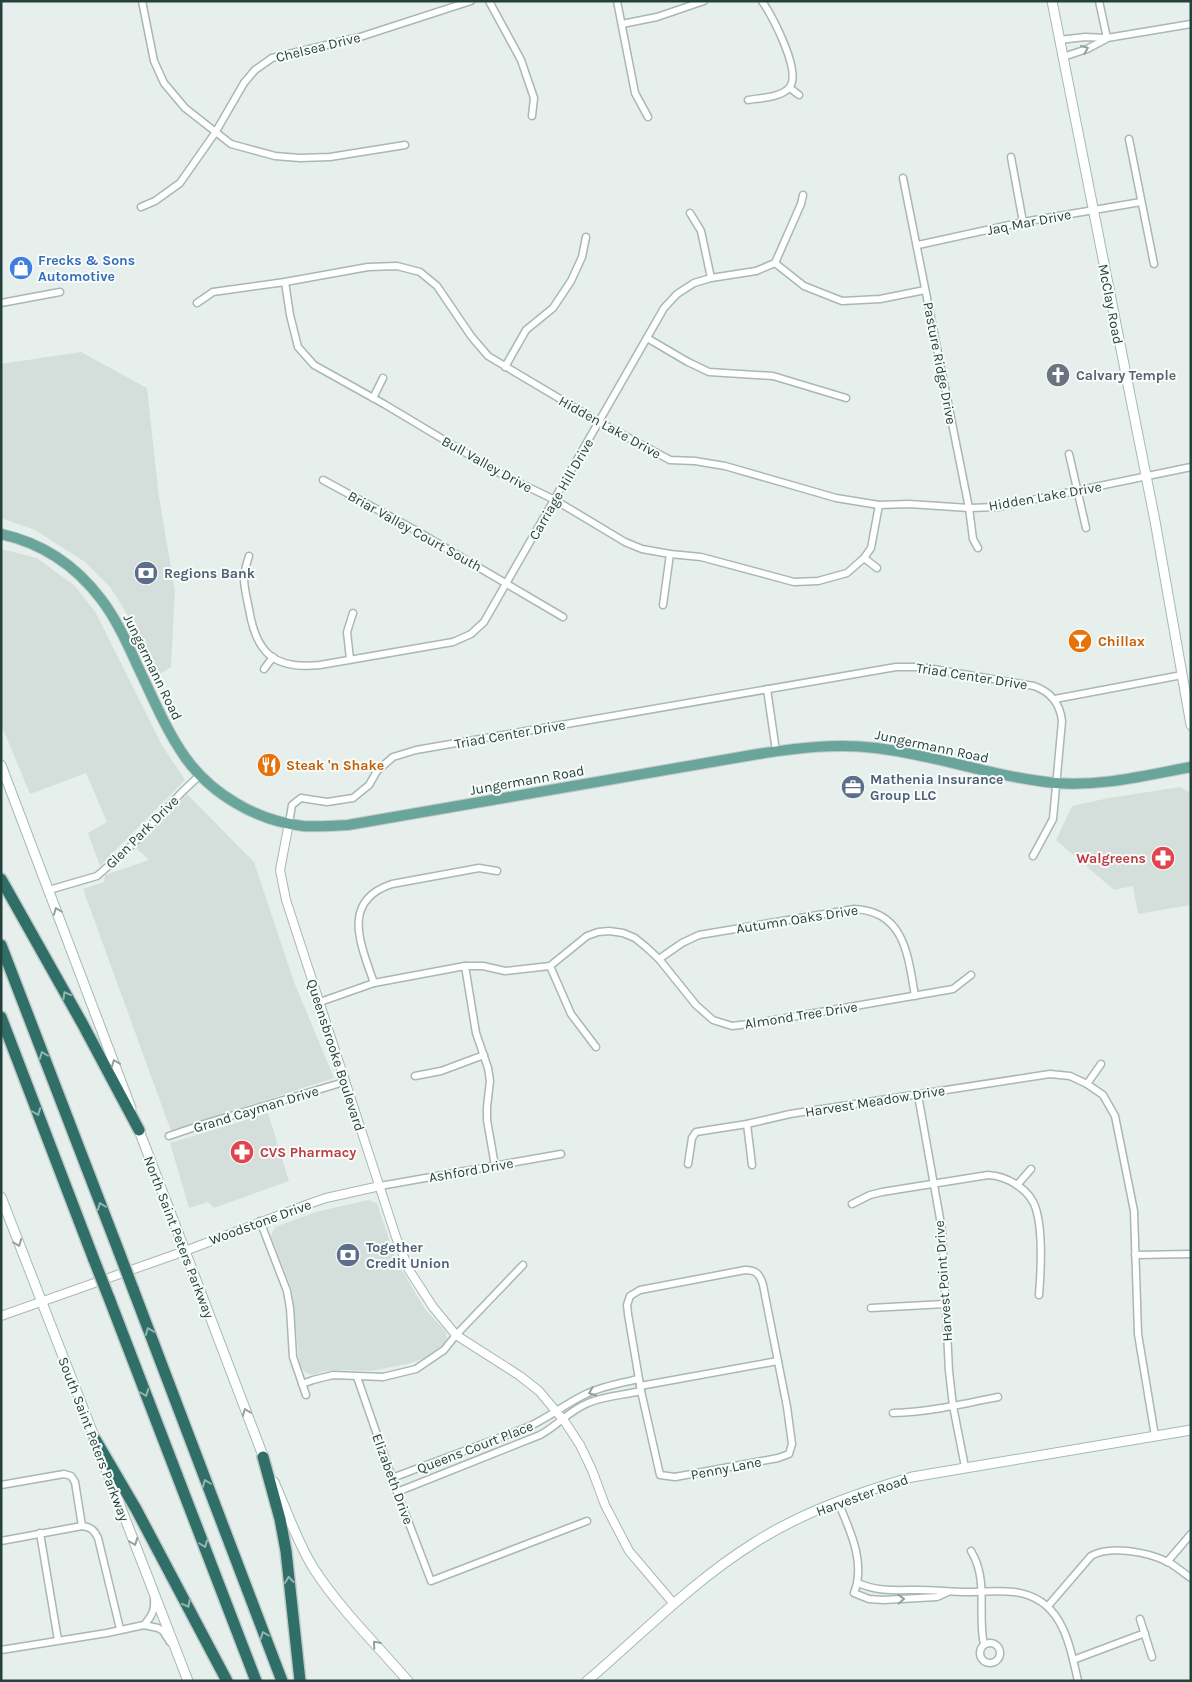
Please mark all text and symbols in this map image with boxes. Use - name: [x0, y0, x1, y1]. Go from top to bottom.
- street label: Chelsea Drive: [274, 29, 362, 66]
- one-way arrow: [1080, 44, 1089, 55]
- street label: Jaq Mar Drive: [986, 206, 1073, 239]
- place label: Frecks & Sons Automotive: [38, 252, 135, 285]
- shop icon: Frecks & Sons Automotive: [8, 255, 34, 281]
- street label: McClay Road: [1094, 263, 1127, 346]
- street label: Pasture Ridge Drive: [919, 300, 960, 426]
- church icon: Calvary Temple: [1045, 362, 1071, 388]
- place label: Calvary Temple: [1076, 367, 1176, 384]
- street label: Hidden Lake Drive: [556, 392, 664, 463]
- street label: Bull Valley Drive: [438, 433, 535, 496]
- street label: Carriage Hill Drive: [526, 436, 597, 543]
- street label: Hidden Lake Drive: [987, 478, 1103, 515]
- street label: Briar Valley Court South: [345, 487, 485, 575]
- bank icon: Regions Bank: [133, 560, 159, 586]
- place label: Regions Bank: [164, 565, 256, 582]
- street label: Jungermann Road: [119, 611, 186, 723]
- bar icon: Chillax: [1067, 628, 1093, 654]
- place label: Chillax: [1098, 633, 1145, 650]
- street label: Triad Center Drive: [915, 659, 1029, 694]
- street label: Triad Center Drive: [453, 716, 567, 753]
- street label: Jungermann Road: [873, 726, 990, 767]
- restaurant icon: Steak 'n Shake: [256, 752, 282, 778]
- place label: Steak 'n Shake: [286, 757, 384, 774]
- street label: Jungermann Road: [468, 762, 586, 799]
- place label: Mathenia Insurance Group LLC: [870, 771, 1004, 804]
- office icon: Mathenia Insurance Group LLC: [840, 774, 866, 800]
- street label: Glen Park Drive: [102, 792, 182, 872]
- pharmacy icon: Walgreens: [1150, 845, 1176, 871]
- place label: Walgreens: [1076, 850, 1146, 867]
- street label: Autumn Oaks Drive: [735, 901, 859, 938]
- one-way arrow: [53, 907, 63, 916]
- street label: Queensbrooke Boulevard: [303, 977, 368, 1133]
- one-way arrow: [62, 991, 72, 1000]
- street label: Almond Tree Drive: [743, 998, 859, 1033]
- one-way arrow: [39, 1051, 49, 1059]
- one-way arrow: [111, 1059, 121, 1068]
- street label: Grand Cayman Drive: [192, 1082, 321, 1137]
- street label: Harvest Meadow Drive: [804, 1082, 946, 1121]
- one-way arrow: [32, 1107, 42, 1115]
- pharmacy icon: CVS Pharmacy: [229, 1139, 255, 1165]
- place label: CVS Pharmacy: [260, 1144, 356, 1161]
- street label: North Saint Peters Parkway: [140, 1154, 218, 1321]
- street label: Ashford Drive: [427, 1155, 515, 1186]
- street label: Woodstone Drive: [207, 1196, 314, 1249]
- one-way arrow: [97, 1202, 107, 1211]
- street label: Harvest Point Drive: [931, 1220, 956, 1342]
- one-way arrow: [12, 1238, 22, 1247]
- place label: Together Credit Union: [366, 1239, 450, 1272]
- bank icon: Together Credit Union: [335, 1242, 361, 1268]
- one-way arrow: [145, 1328, 155, 1336]
- street label: South Saint Peters Parkway: [54, 1354, 133, 1524]
- one-way arrow: [588, 1385, 597, 1396]
- one-way arrow: [139, 1388, 149, 1397]
- one-way arrow: [242, 1408, 252, 1416]
- street label: Queens Court Place: [415, 1417, 536, 1477]
- street label: Elizabeth Drive: [368, 1431, 417, 1527]
- street label: Penny Lane: [689, 1453, 763, 1484]
- street label: Harvester Road: [814, 1471, 911, 1520]
- one-way arrow: [202, 1480, 212, 1488]
- one-way arrow: [128, 1537, 138, 1545]
- one-way arrow: [198, 1540, 208, 1548]
- one-way arrow: [284, 1576, 295, 1584]
- one-way arrow: [897, 1594, 905, 1605]
- one-way arrow: [180, 1599, 190, 1608]
- one-way arrow: [260, 1631, 270, 1640]
- one-way arrow: [373, 1640, 382, 1649]

